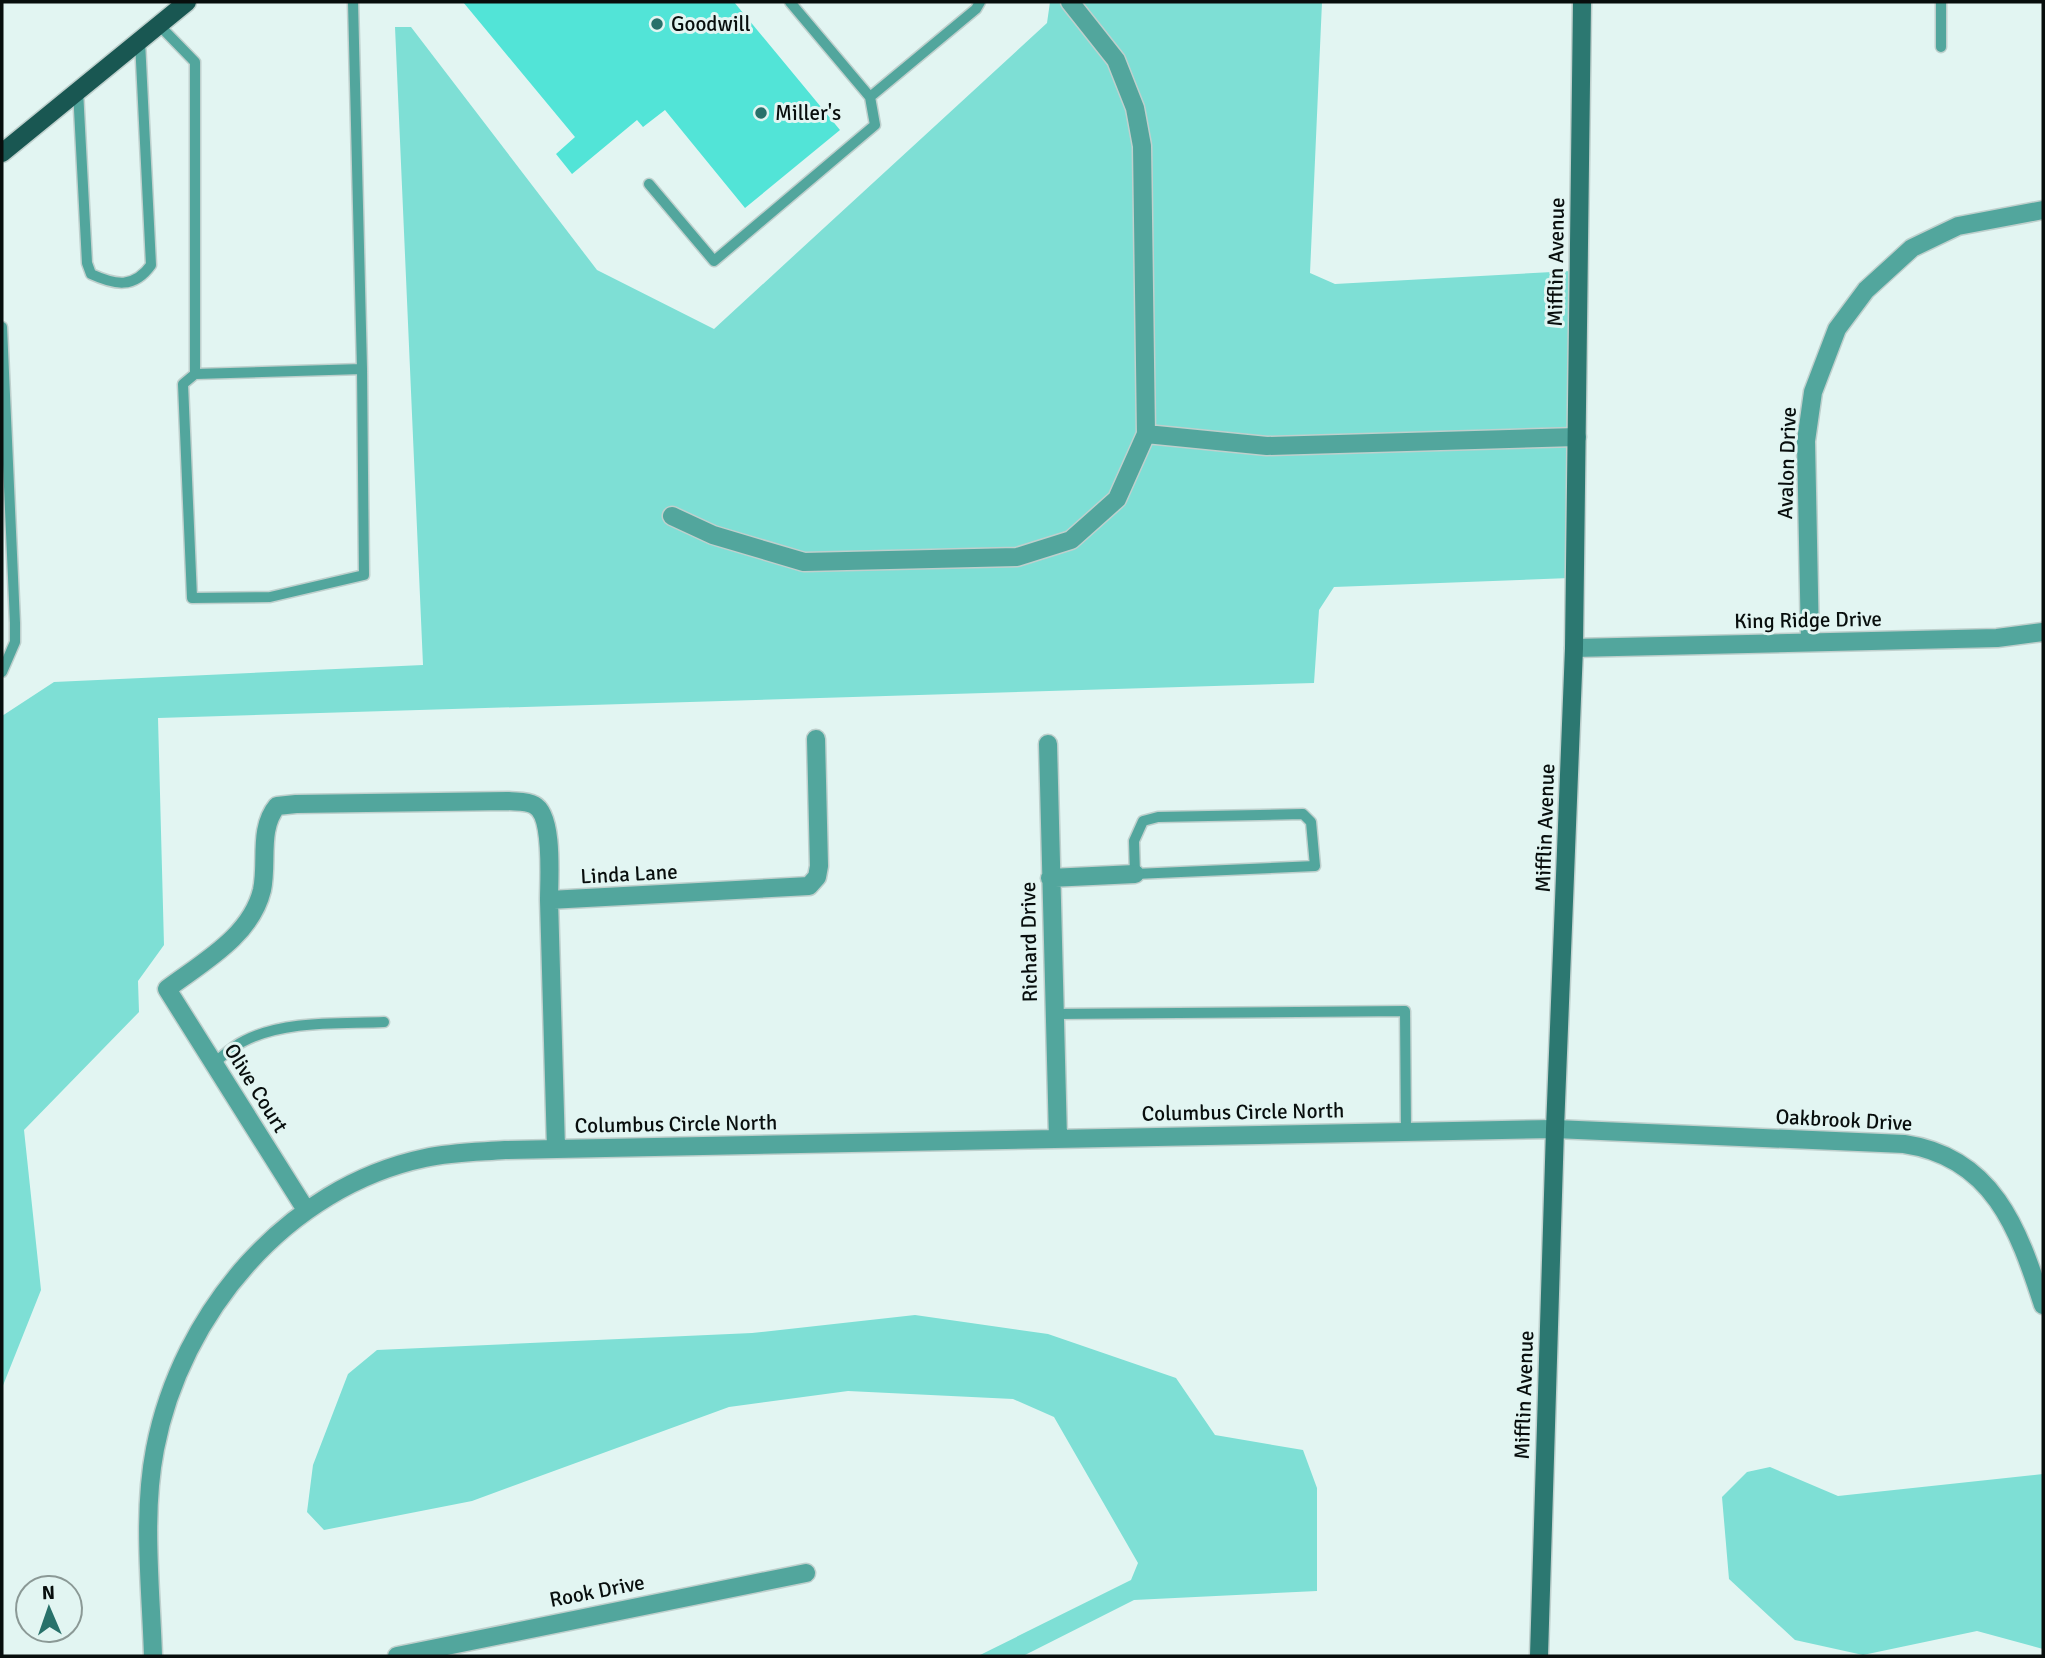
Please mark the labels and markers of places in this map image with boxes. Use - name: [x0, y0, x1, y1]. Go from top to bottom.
- place label: Goodwill: [671, 11, 751, 37]
- marker: Goodwill: [649, 16, 665, 32]
- place label: Miller's: [775, 100, 841, 126]
- marker: Miller's: [753, 105, 769, 121]

